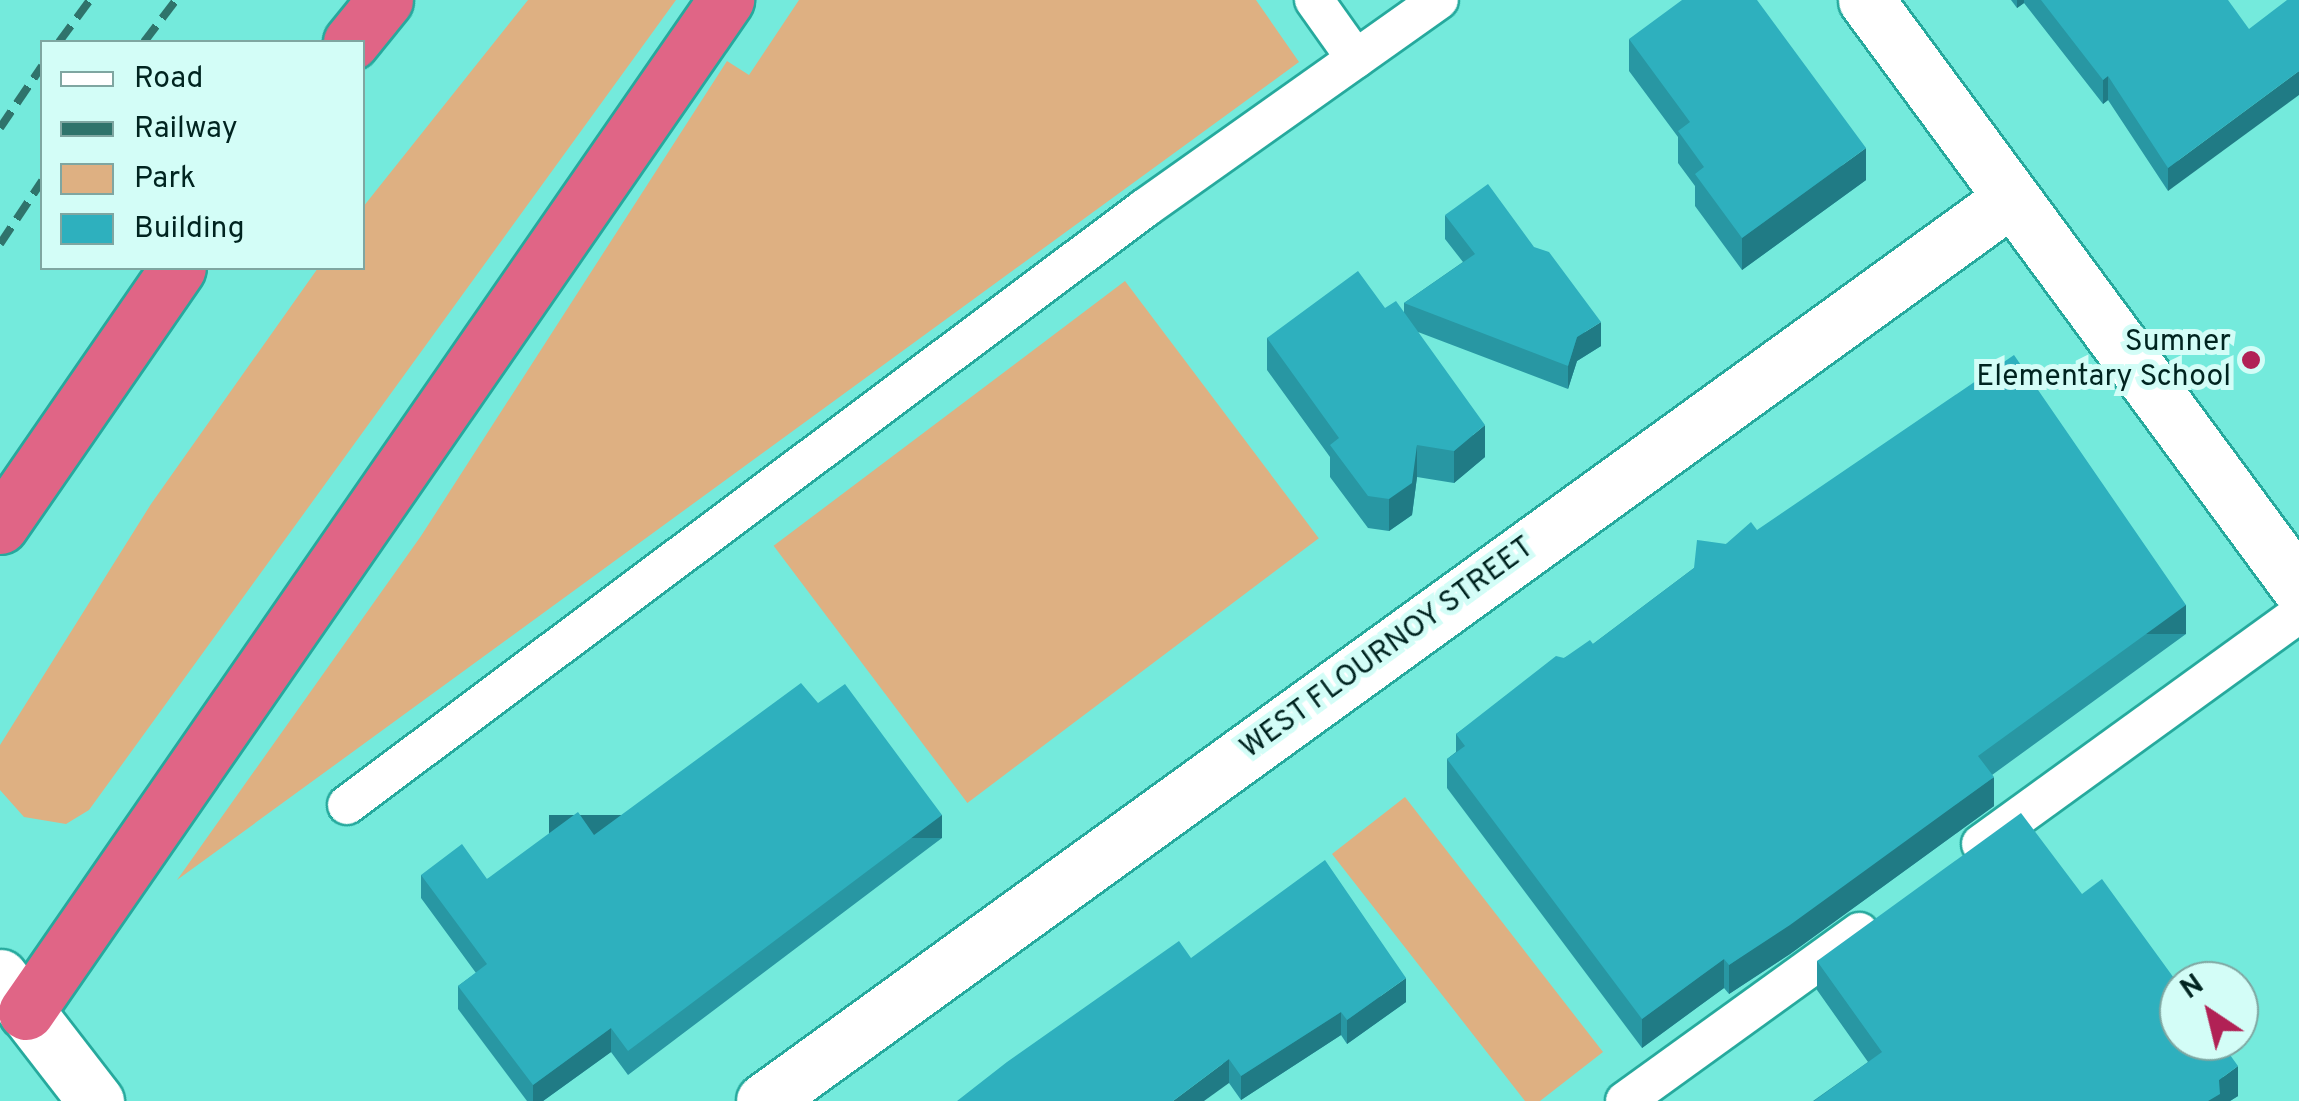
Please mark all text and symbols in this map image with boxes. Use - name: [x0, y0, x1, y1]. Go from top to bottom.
- legend: [40, 40, 365, 270]
- text: Road: [134, 61, 203, 98]
- text: Railway: [134, 111, 238, 148]
- text: Park: [134, 161, 196, 198]
- text: Building: [134, 211, 245, 248]
- place label: Sumner Elementary School: [1976, 325, 2231, 396]
- marker: Sumner Elementary School: [2240, 349, 2262, 371]
- street label: WEST FLOURNOY STREET: [1233, 530, 1543, 768]
- north arrow: [2159, 961, 2259, 1061]
- text: N: [2174, 968, 2211, 1009]

